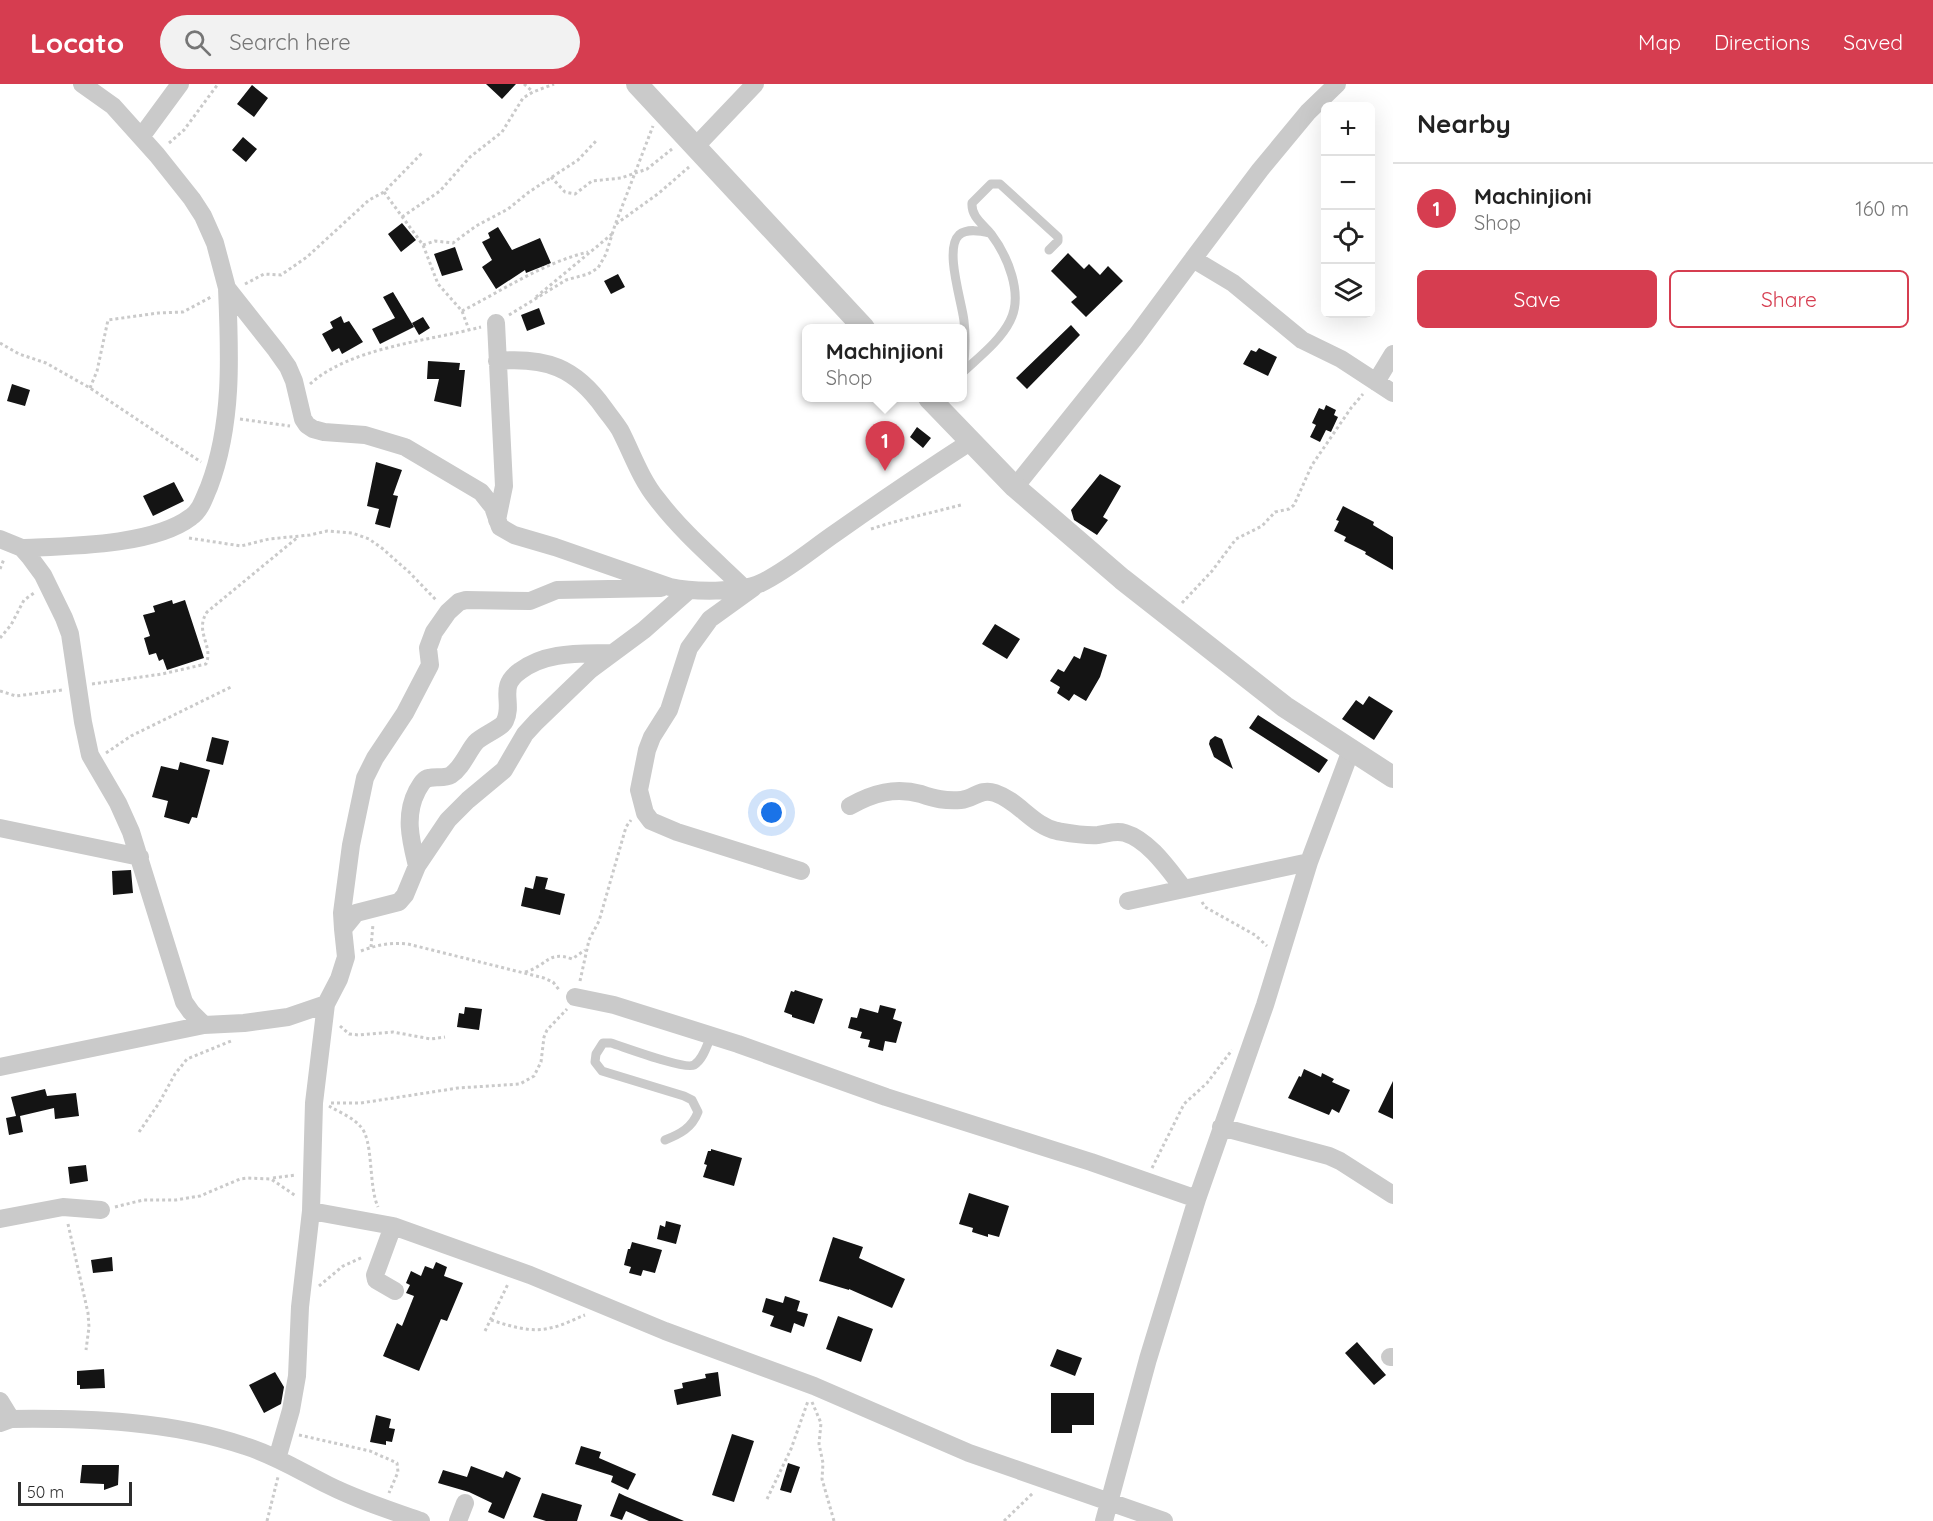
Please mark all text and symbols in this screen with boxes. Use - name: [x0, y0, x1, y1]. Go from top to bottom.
- search box: [160, 15, 580, 69]
- text: Locato: [30, 25, 124, 60]
- icon: search: [181, 26, 214, 59]
- text: Search here: [229, 28, 351, 56]
- text: Map: [1638, 29, 1681, 55]
- text: Directions: [1714, 29, 1810, 55]
- text: Saved: [1843, 29, 1903, 55]
- map controls: [1321, 102, 1375, 318]
- button: +: [1321, 102, 1375, 156]
- text: Nearby: [1417, 107, 1511, 140]
- button: −: [1321, 156, 1375, 210]
- text: Machinjioni: [1474, 182, 1592, 210]
- text: 1: [1433, 196, 1440, 221]
- text: 160 m: [1855, 196, 1909, 221]
- button: locate: [1321, 210, 1375, 264]
- text: Shop: [1474, 210, 1521, 235]
- button: layers: [1321, 264, 1375, 318]
- button: Save: [1417, 270, 1657, 328]
- button: Share: [1669, 270, 1909, 328]
- popup: [802, 324, 967, 402]
- text: Machinjioni: [826, 337, 943, 365]
- text: Shop: [826, 365, 872, 390]
- pin: 1: [866, 422, 904, 471]
- your location: [757, 798, 786, 827]
- scale bar: [18, 1479, 132, 1506]
- text: 50 m: [27, 1482, 64, 1502]

